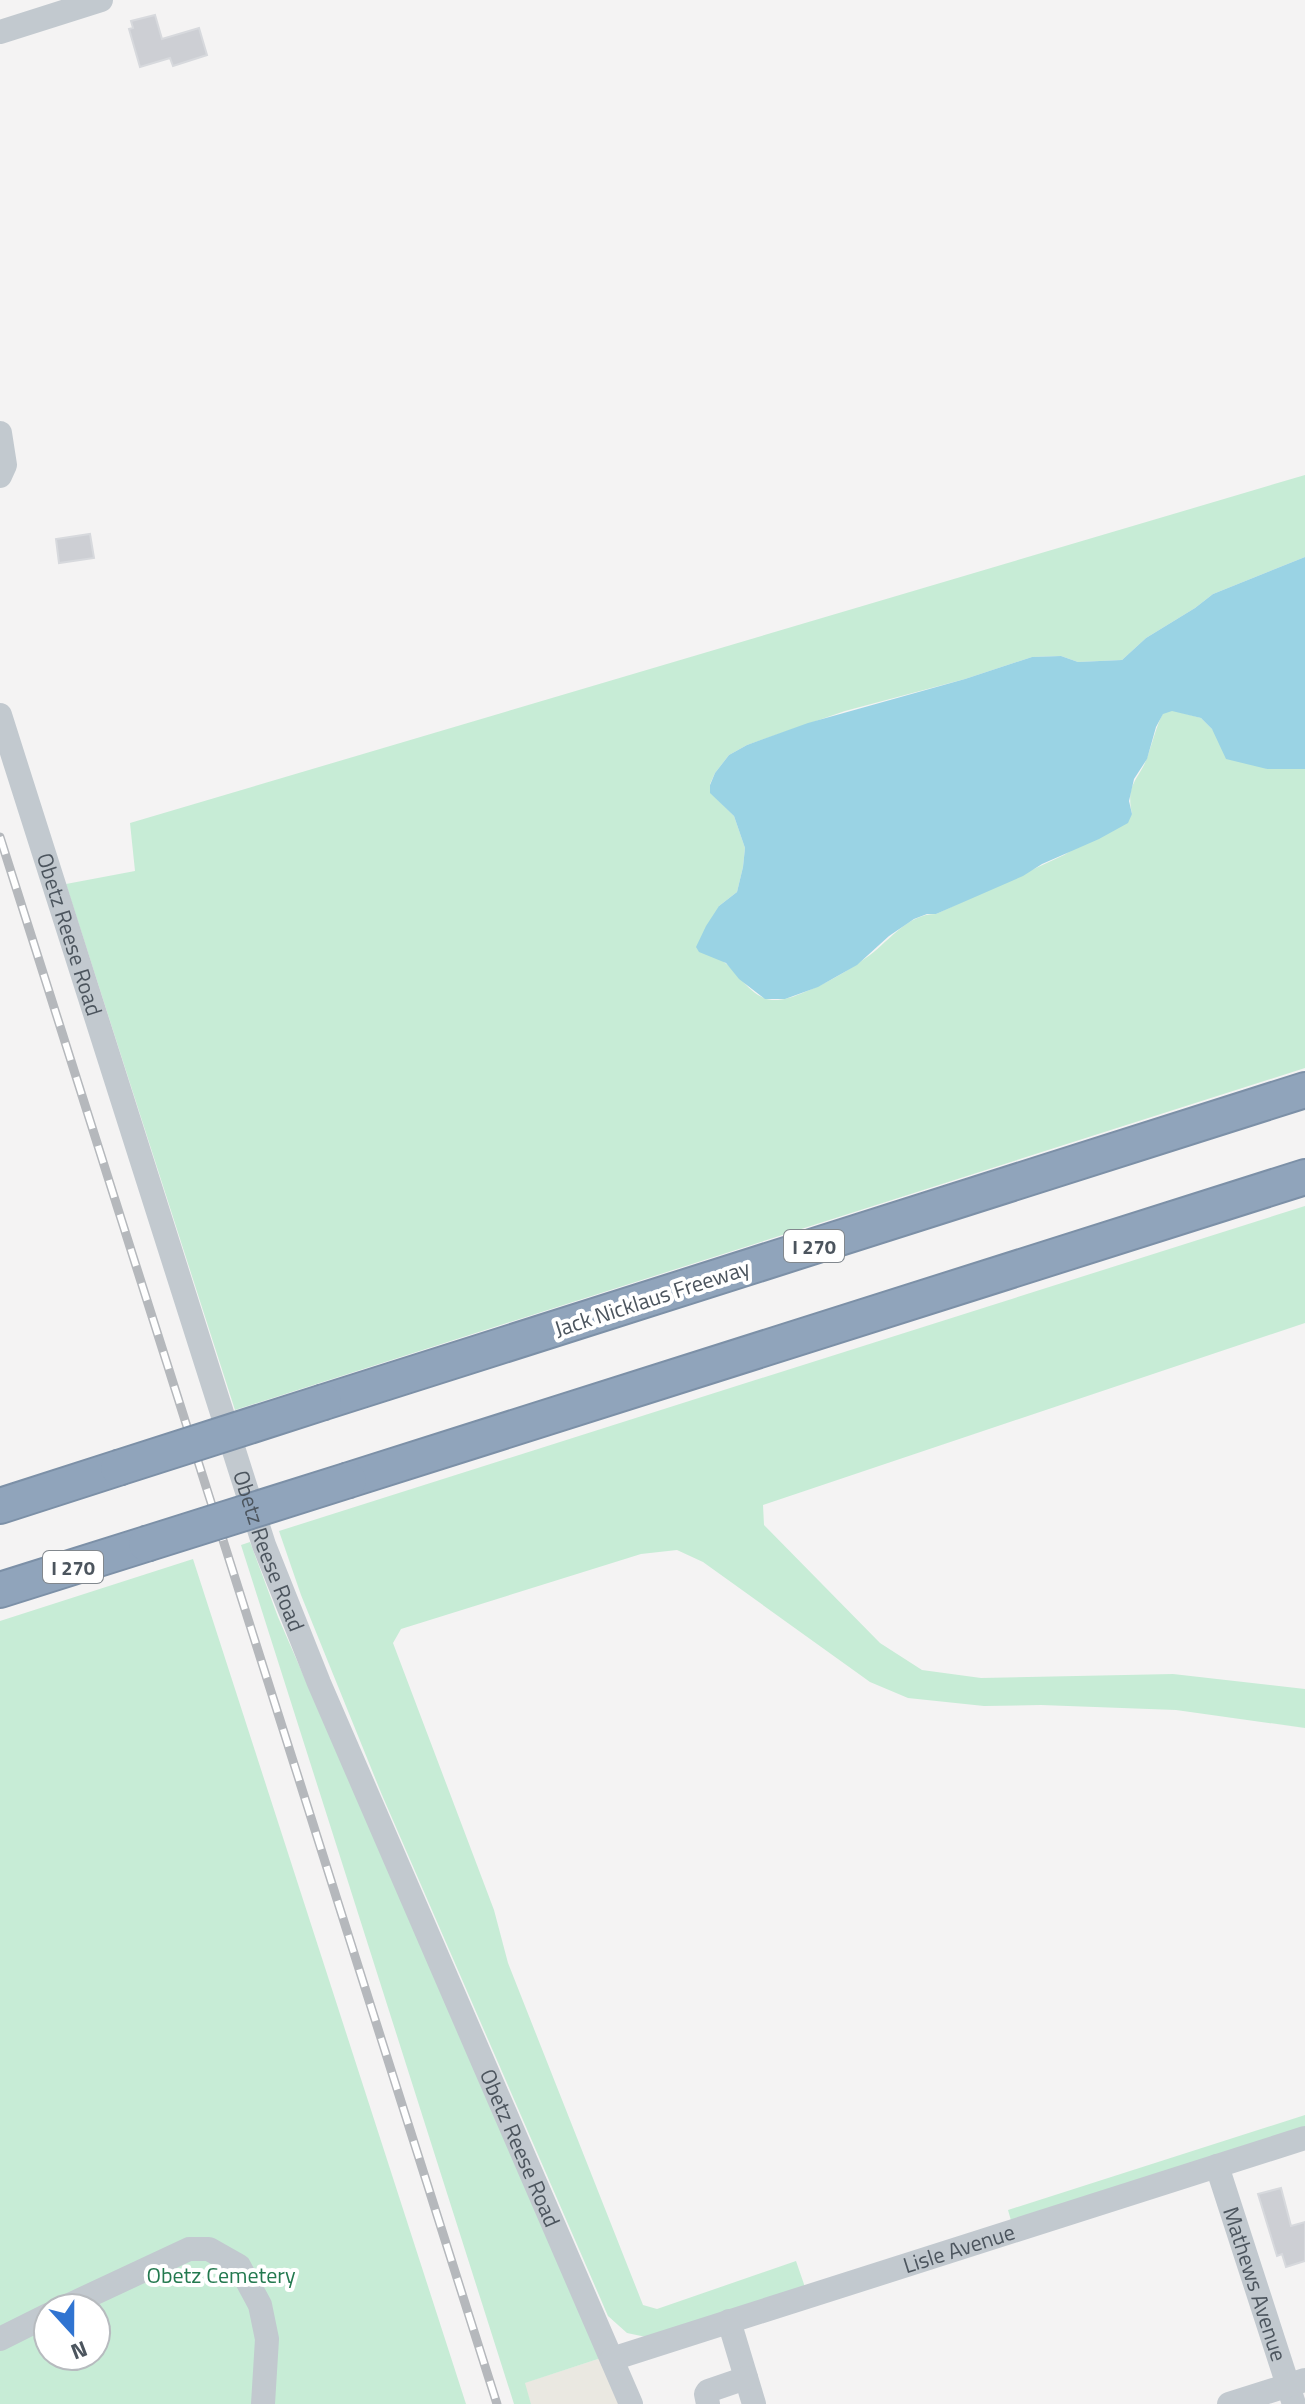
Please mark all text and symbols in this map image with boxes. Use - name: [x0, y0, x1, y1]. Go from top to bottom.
- street label: Obetz Reese Road: [28, 848, 112, 1020]
- road number: I 270: [784, 1230, 844, 1262]
- street label: Jack Nicklaus Freeway: [550, 1250, 755, 1346]
- street label: Obetz Reese Road: [224, 1466, 314, 1636]
- road number: I 270: [43, 1551, 103, 1583]
- street label: Obetz Reese Road: [471, 2063, 569, 2232]
- street label: Mathews Avenue: [1214, 2202, 1296, 2366]
- street label: Lisle Avenue: [899, 2215, 1019, 2282]
- park label: Obetz Cemetery: [146, 2258, 296, 2292]
- north arrow: [32, 2292, 112, 2372]
- text: N: [66, 2332, 92, 2369]

